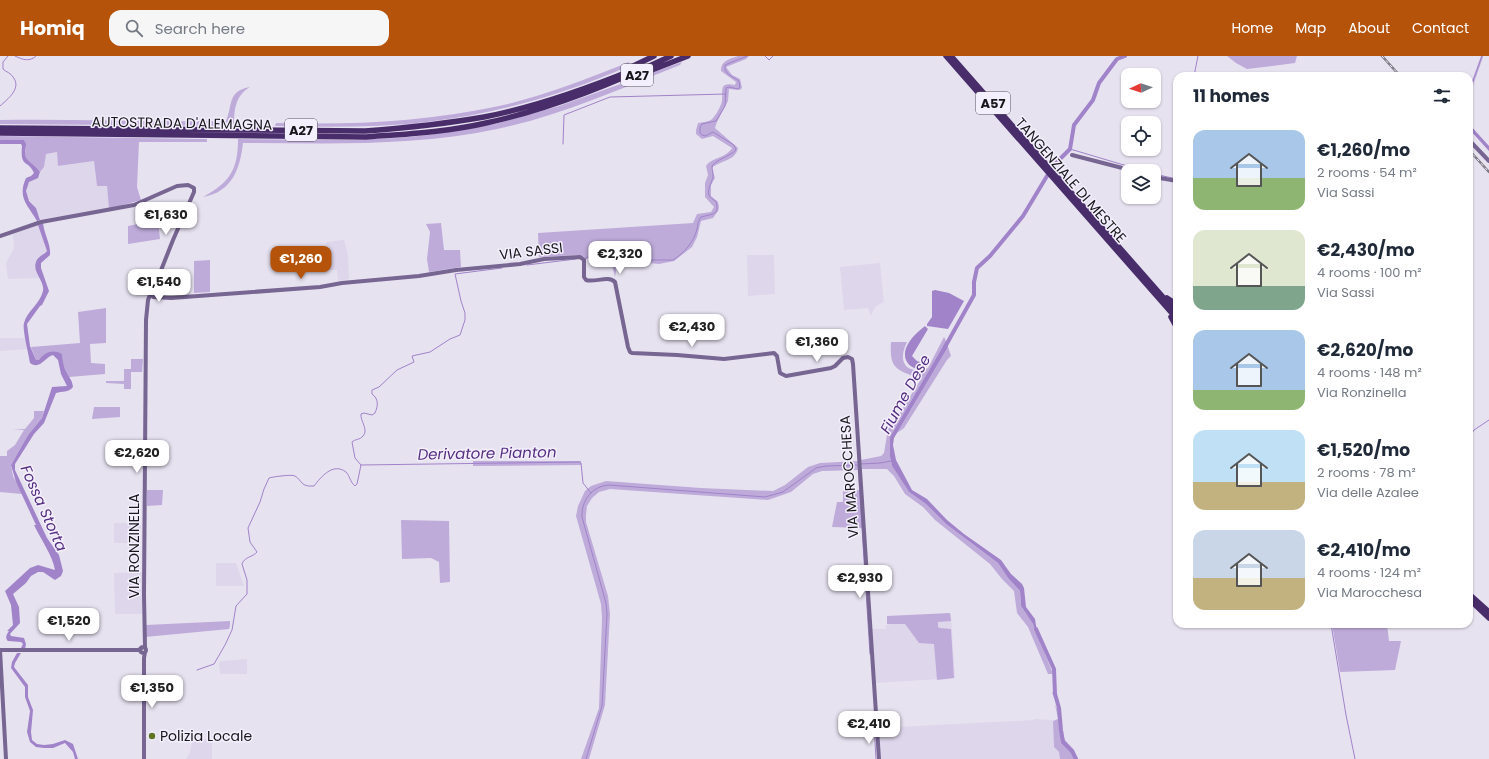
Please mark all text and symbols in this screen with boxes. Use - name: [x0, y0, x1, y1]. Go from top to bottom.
- search box: [109, 10, 389, 46]
- text: Homiq: [20, 15, 85, 42]
- icon: search: [123, 17, 145, 39]
- text: Search here: [155, 18, 245, 39]
- text: Home: [1231, 18, 1273, 38]
- text: Map: [1295, 18, 1326, 38]
- text: About: [1348, 18, 1390, 38]
- text: Contact: [1412, 18, 1469, 38]
- road number: A27: [621, 64, 653, 86]
- north arrow: [1121, 68, 1161, 108]
- map controls: [1121, 68, 1161, 204]
- text: 11 homes: [1193, 84, 1270, 108]
- icon: filters: [1431, 85, 1453, 107]
- road number: A57: [976, 92, 1010, 114]
- street label: AUTOSTRADA D'ALEMAGNA: [91, 111, 273, 135]
- street label: TANGENZIALE DI MESTRE: [1011, 113, 1131, 247]
- button: locate: [1121, 116, 1161, 156]
- road number: A27: [285, 119, 317, 141]
- text: €1,260/mo: [1317, 138, 1410, 162]
- icon: home: [1225, 146, 1273, 194]
- text: 2 rooms · 54 m²: [1317, 163, 1417, 182]
- button: layers: [1121, 164, 1161, 204]
- text: Via Sassi: [1317, 183, 1374, 202]
- pin: €1,630: [133, 202, 199, 236]
- text: €1,630: [144, 205, 188, 224]
- street label: VIA SASSI: [498, 237, 564, 265]
- text: €2,430/mo: [1317, 238, 1415, 262]
- pin: €2,320: [587, 241, 653, 275]
- text: €2,320: [597, 244, 643, 263]
- pin: €1,260: [268, 246, 334, 280]
- icon: home: [1225, 246, 1273, 294]
- text: €1,260: [279, 249, 323, 268]
- text: 4 rooms · 100 m²: [1317, 263, 1422, 282]
- pin: €1,540: [126, 269, 192, 303]
- text: €1,540: [137, 272, 181, 291]
- text: Via Sassi: [1317, 283, 1374, 302]
- pin: €2,430: [659, 314, 725, 348]
- text: €2,430: [669, 317, 715, 336]
- pin: €1,360: [784, 329, 850, 363]
- text: €1,360: [795, 332, 839, 351]
- text: €2,620/mo: [1317, 338, 1413, 362]
- icon: home: [1225, 346, 1273, 394]
- water label: Fiume Dese: [875, 351, 935, 437]
- text: 4 rooms · 148 m²: [1317, 363, 1422, 382]
- text: Via Ronzinella: [1317, 383, 1406, 402]
- street label: VIA MAROCCHESA: [835, 415, 863, 539]
- text: €1,520/mo: [1317, 438, 1410, 462]
- pin: €2,620: [104, 440, 170, 474]
- water label: Derivatore Pianton: [417, 441, 557, 465]
- text: €2,620: [114, 443, 160, 462]
- icon: home: [1225, 446, 1273, 494]
- water label: Fossa Storta: [16, 462, 72, 554]
- text: 2 rooms · 78 m²: [1317, 463, 1416, 482]
- text: Via delle Azalee: [1317, 483, 1419, 502]
- street label: VIA RONZINELLA: [124, 493, 144, 599]
- text: €2,410/mo: [1317, 538, 1411, 562]
- icon: home: [1225, 546, 1273, 594]
- text: 4 rooms · 124 m²: [1317, 563, 1421, 582]
- pin: €2,930: [827, 565, 893, 599]
- text: €2,930: [837, 568, 883, 587]
- text: Via Marocchesa: [1317, 583, 1422, 602]
- pin: €1,520: [36, 608, 102, 642]
- text: €1,520: [47, 611, 91, 630]
- pin: €1,350: [119, 675, 185, 709]
- text: €1,350: [130, 678, 174, 697]
- pin: €2,410: [836, 711, 902, 745]
- text: €2,410: [847, 714, 891, 733]
- place label: Polizia Locale: [160, 726, 252, 746]
- marker: Polizia Locale: [147, 731, 157, 741]

